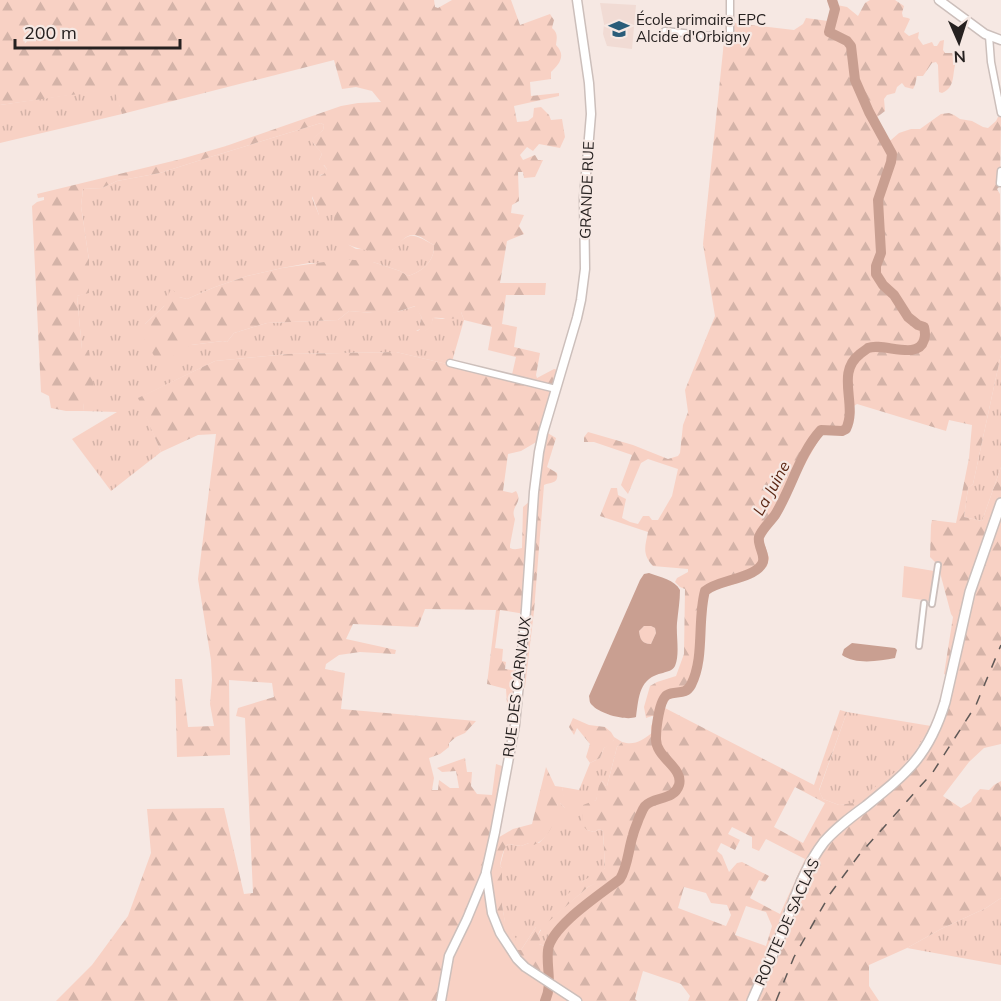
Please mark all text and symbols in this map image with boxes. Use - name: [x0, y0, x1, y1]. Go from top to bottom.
- place label: École primaire EPC Alcide d'Orbigny: [636, 10, 766, 46]
- scale bar: [15, 12, 180, 50]
- north arrow: [929, 12, 989, 72]
- school or university icon: École primaire EPC Alcide d'Orbigny: [607, 17, 631, 41]
- text: 200 m: [24, 21, 77, 44]
- text: N: [953, 47, 966, 67]
- street label: GRANDE RUE: [575, 141, 598, 239]
- water label: La Juine: [748, 457, 794, 519]
- street label: RUE DES CARNAUX: [498, 615, 535, 758]
- street label: ROUTE DE SACLAS: [750, 855, 823, 988]

